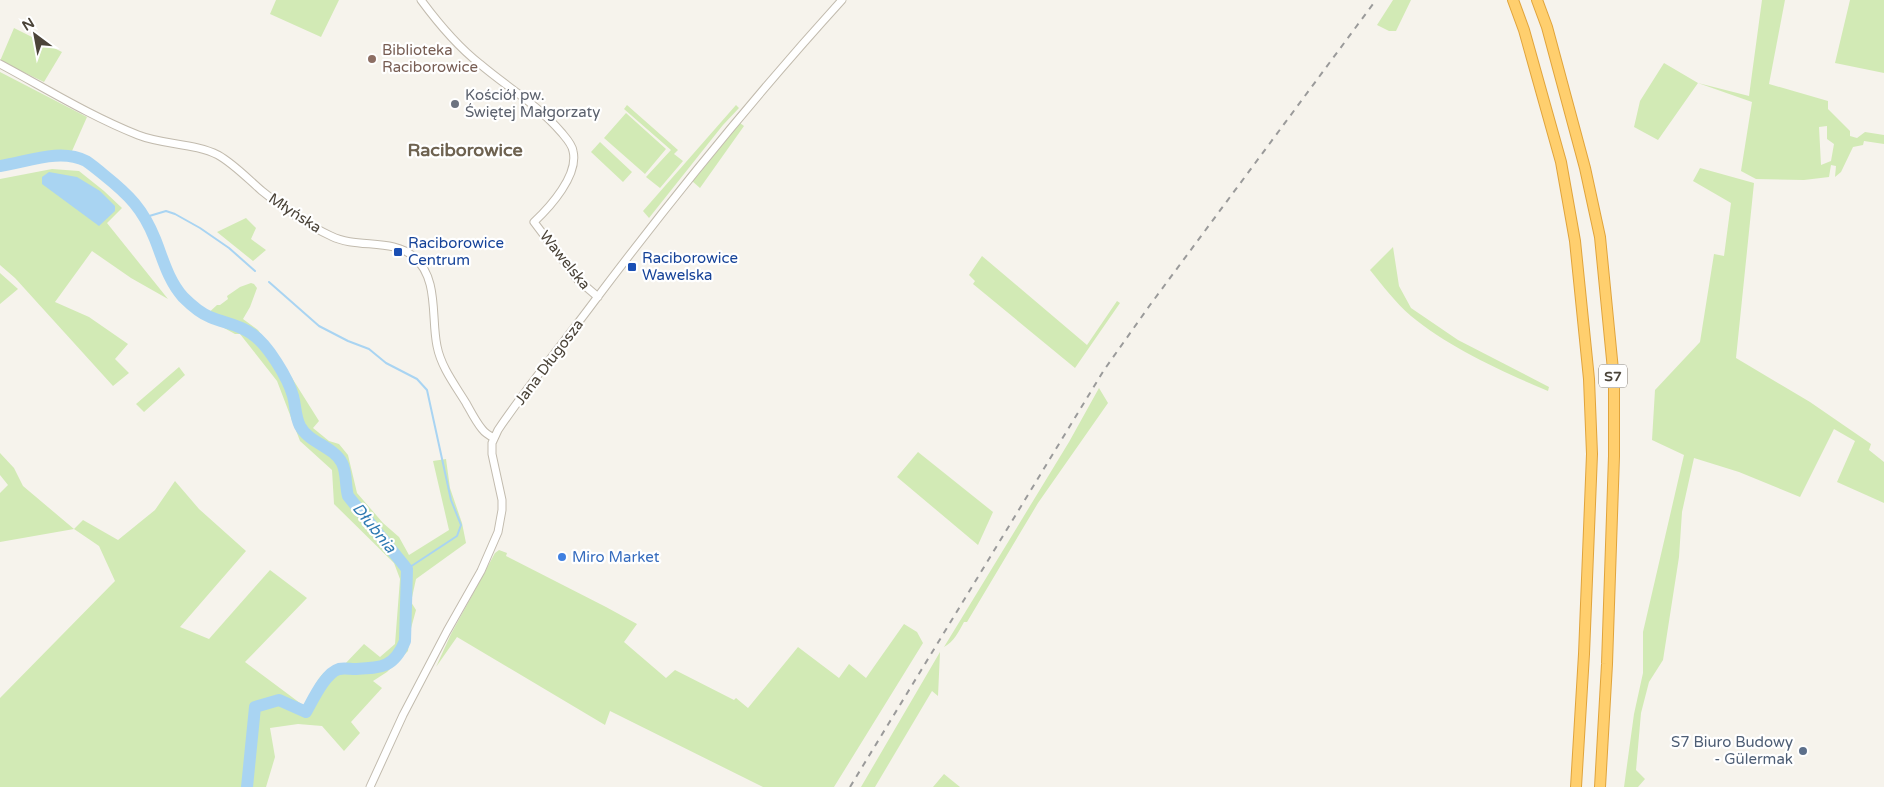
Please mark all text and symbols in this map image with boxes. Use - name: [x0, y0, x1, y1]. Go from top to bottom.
- north arrow: [10, 10, 60, 60]
- text: N: [19, 14, 38, 35]
- place label: Biblioteka Raciborowice: [382, 41, 478, 76]
- marker: Biblioteka Raciborowice: [366, 53, 378, 65]
- place label: Kościół pw. Świętej Małgorzaty: [465, 86, 600, 121]
- marker: Kościół pw. Świętej Małgorzaty: [449, 98, 461, 110]
- district label: Raciborowice: [407, 139, 523, 161]
- street label: Młyńska: [265, 189, 325, 237]
- street label: Wawelska: [536, 227, 594, 293]
- place label: Raciborowice Centrum: [408, 234, 504, 269]
- marker: Raciborowice Centrum: [392, 246, 404, 258]
- place label: Raciborowice Wawelska: [642, 249, 738, 284]
- marker: Raciborowice Wawelska: [626, 261, 638, 273]
- street label: Jana Długosza: [511, 316, 587, 408]
- road number: S7: [1599, 364, 1627, 388]
- water label: Dłubnia: [348, 499, 401, 558]
- place label: Miro Market: [572, 548, 660, 566]
- marker: Miro Market: [556, 551, 568, 563]
- place label: S7 Biuro Budowy - Gülermak: [1671, 733, 1793, 768]
- marker: S7 Biuro Budowy - Gülermak: [1797, 745, 1809, 757]

